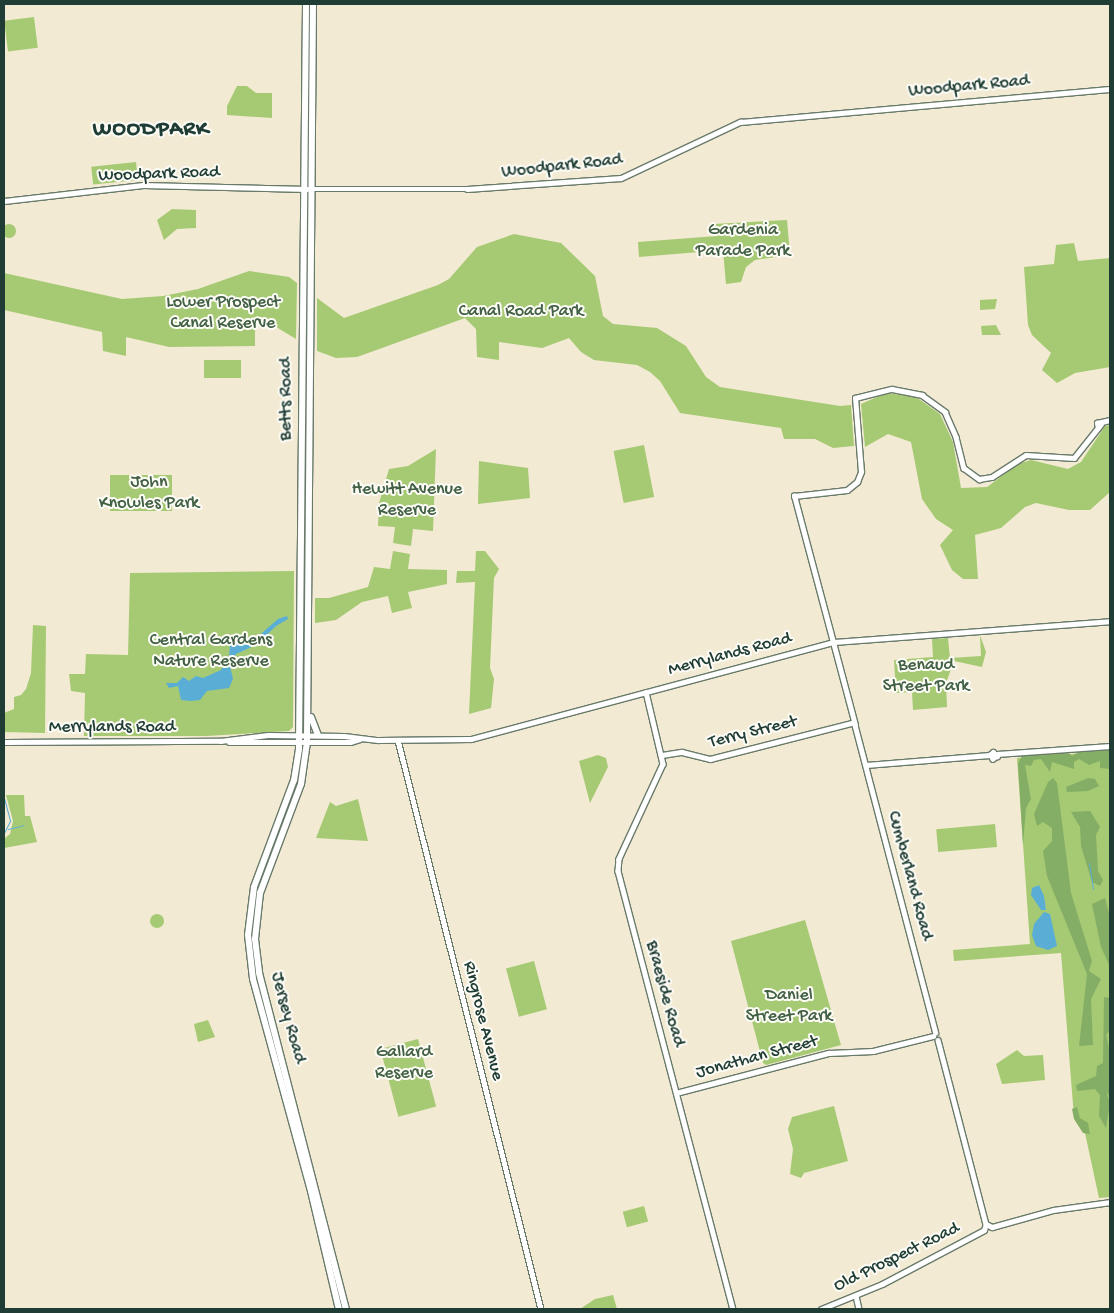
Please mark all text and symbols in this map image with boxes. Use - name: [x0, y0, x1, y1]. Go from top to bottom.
- street label: Woodpark Road: [908, 71, 1030, 103]
- district label: WOODPARK: [92, 118, 210, 144]
- street label: Woodpark Road: [501, 150, 623, 184]
- street label: Woodpark Road: [98, 162, 220, 188]
- park label: Gardenia Parade Park: [696, 221, 790, 264]
- park label: Lower Prospect Canal Reserve: [166, 293, 280, 336]
- park label: Canal Road Park: [459, 301, 583, 323]
- street label: Betts Road: [276, 357, 298, 441]
- park label: John Knowles Park: [99, 473, 199, 516]
- park label: Hewitt Avenue Reserve: [352, 480, 462, 522]
- street label: Merrylands Road: [666, 628, 794, 682]
- park label: Central Gardens Nature Reserve: [150, 631, 272, 674]
- park label: Benaud Street Park: [883, 656, 969, 699]
- street label: Terry Street: [707, 712, 799, 754]
- street label: Merrylands Road: [49, 717, 175, 739]
- street label: Cumberland Road: [881, 809, 937, 943]
- street label: Braeside Road: [639, 939, 689, 1049]
- street label: Ringrose Avenue: [457, 959, 507, 1083]
- street label: Jersey Road: [264, 970, 310, 1066]
- park label: Daniel Street Park: [746, 986, 832, 1028]
- street label: Jonathan Street: [694, 1031, 820, 1085]
- park label: Gallard Reserve: [375, 1043, 433, 1086]
- street label: Old Prospect Road: [831, 1218, 963, 1298]

